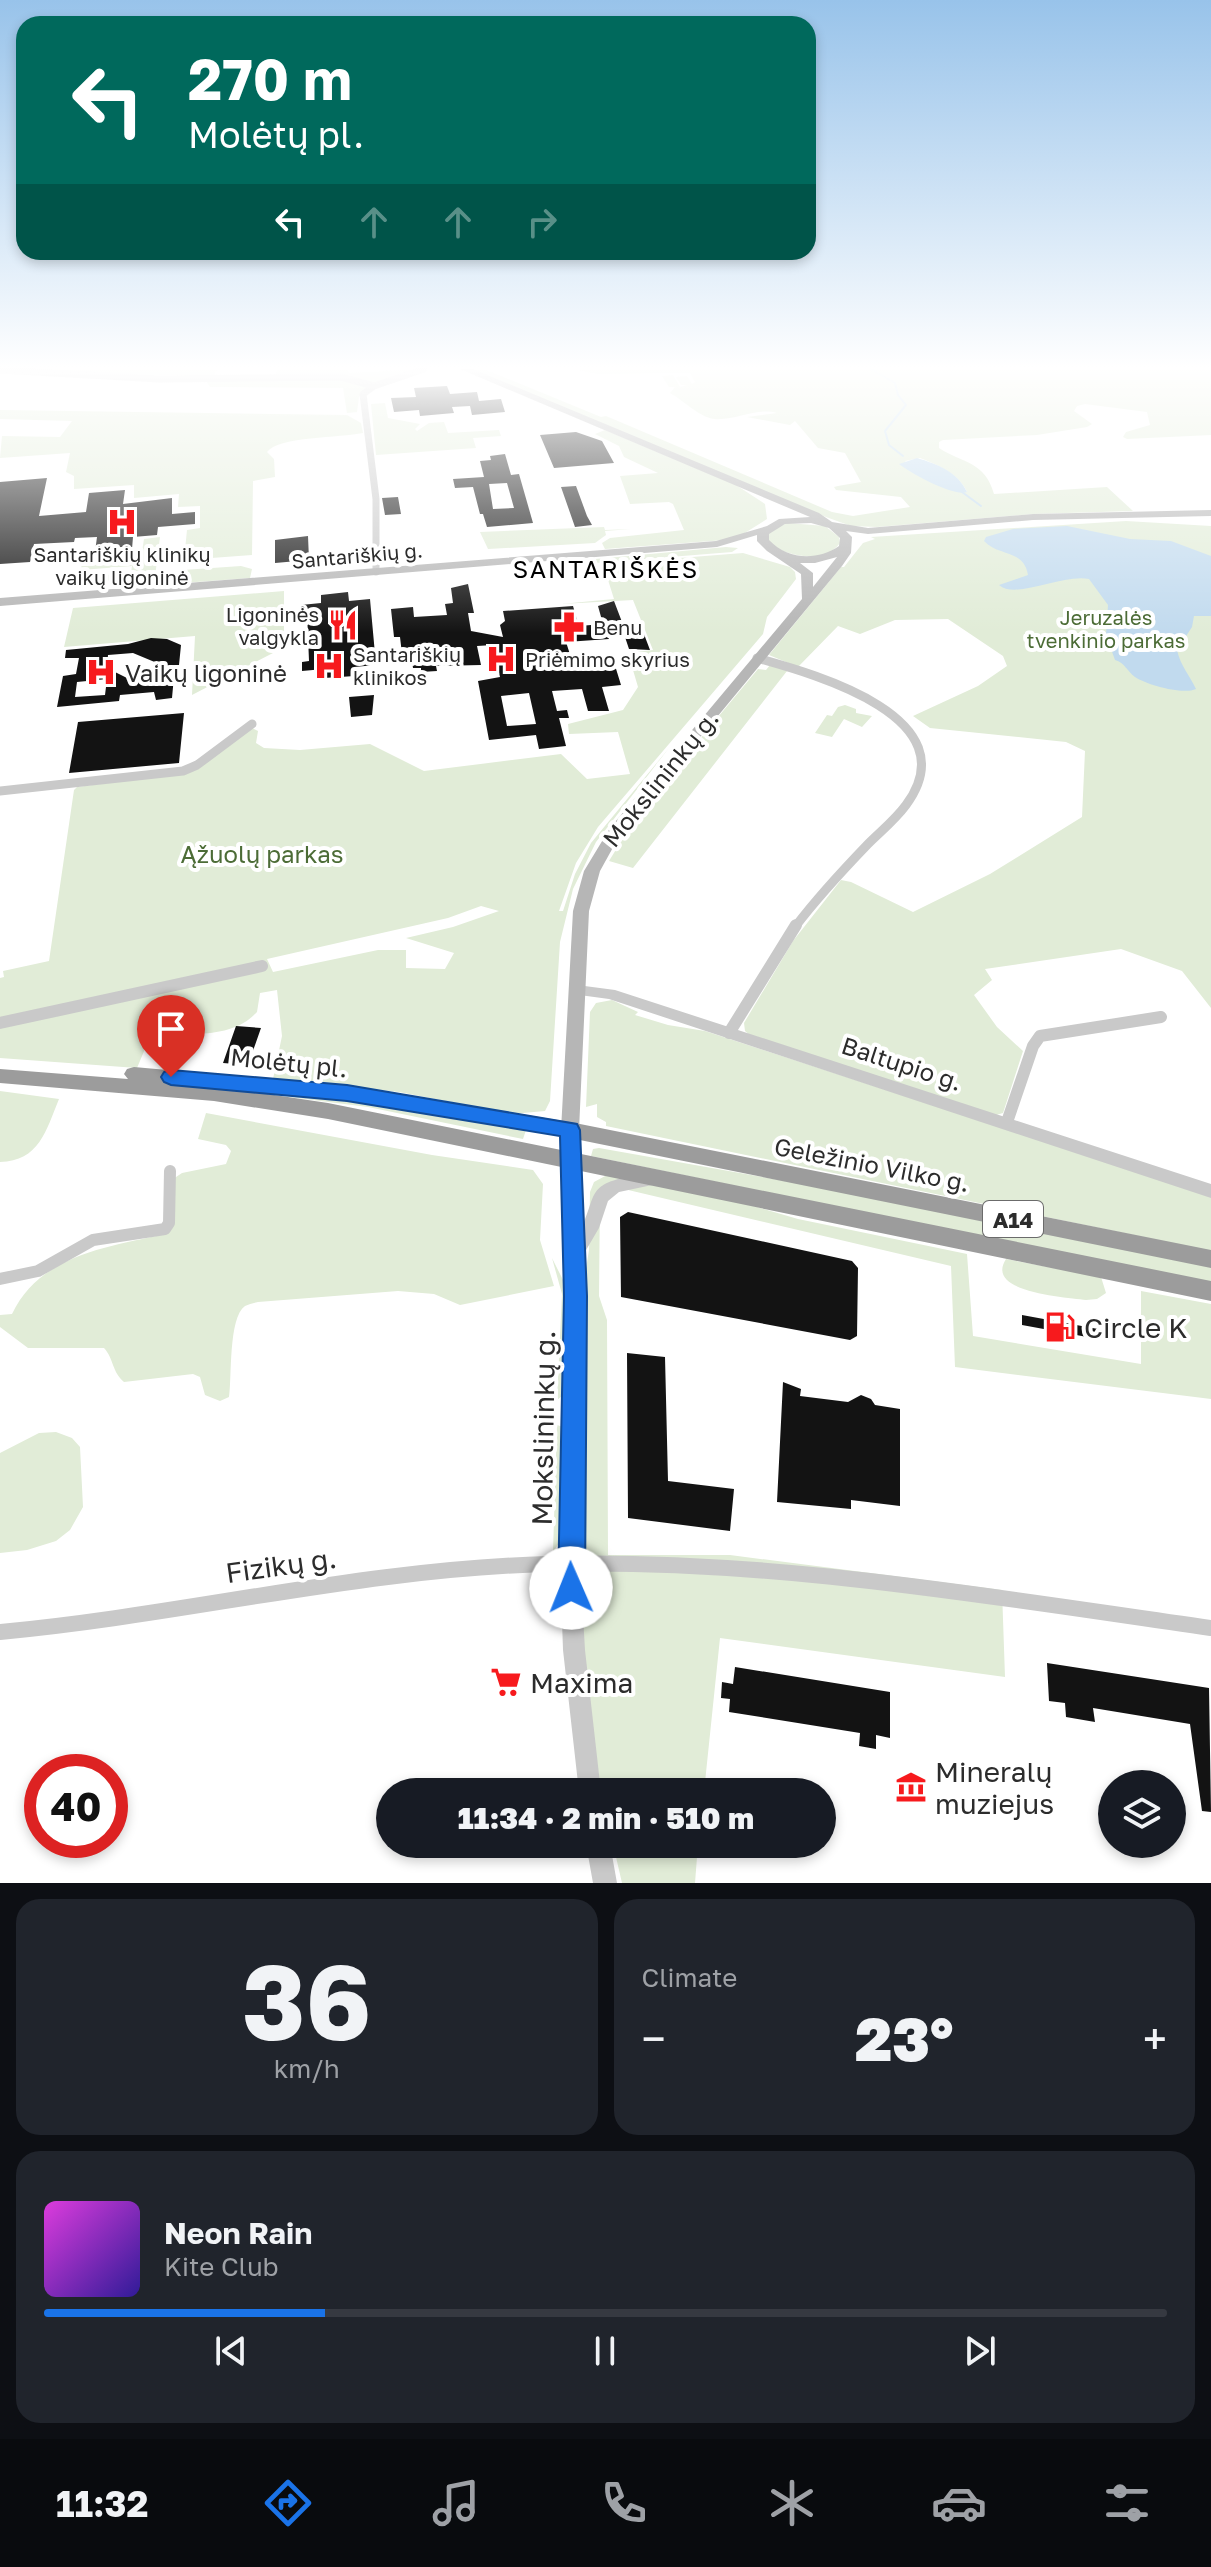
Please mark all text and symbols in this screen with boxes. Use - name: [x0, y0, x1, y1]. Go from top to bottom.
- text: 270 m: [188, 45, 352, 112]
- icon: left: [56, 48, 160, 152]
- text: Molėtų pl.: [188, 113, 364, 156]
- icon: left: [268, 200, 312, 244]
- icon: ahead: [352, 200, 396, 244]
- icon: ahead: [436, 200, 480, 244]
- icon: right: [520, 200, 564, 244]
- hospital icon: Santariškių klinikų vaikų ligoninė: [105, 505, 139, 539]
- street label: Santariškių g.: [291, 537, 423, 573]
- place label: Santariškių klinikų vaikų ligoninė: [33, 542, 211, 589]
- district label: SANTARIŠKĖS: [513, 554, 699, 583]
- place label: Ligoninės valgykla: [226, 602, 319, 649]
- park label: Jeruzalės tvenkinio parkas: [1027, 605, 1185, 652]
- restaurant icon: Ligoninės valgykla: [326, 608, 360, 642]
- pharmacy icon: Benu: [552, 610, 586, 644]
- place label: Benu: [593, 615, 642, 639]
- place label: Santariškių klinikos: [353, 642, 461, 689]
- hospital icon: Priėmimo skyrius: [484, 642, 518, 676]
- place label: Priėmimo skyrius: [525, 647, 690, 671]
- hospital icon: Santariškių klinikos: [312, 649, 346, 683]
- hospital icon: Vaikų ligoninė: [84, 655, 118, 689]
- place label: Vaikų ligoninė: [125, 658, 287, 687]
- street label: Mokslininkų g.: [596, 704, 724, 852]
- park label: Ąžuolų parkas: [181, 839, 343, 868]
- pin: [137, 995, 205, 1077]
- icon: arrive: [149, 1007, 193, 1051]
- street label: Baltupio g.: [838, 1030, 966, 1096]
- street label: Molėtų pl.: [229, 1041, 349, 1083]
- street label: Geležinio Vilko g.: [772, 1131, 972, 1197]
- road number: A14: [983, 1201, 1043, 1237]
- fuel station icon: Circle K: [1043, 1310, 1077, 1344]
- place label: Circle K: [1084, 1311, 1188, 1344]
- street label: Mokslininkų g.: [525, 1330, 561, 1526]
- street label: Fizikų g.: [224, 1541, 338, 1589]
- position arrow: [529, 1546, 613, 1630]
- supermarket icon: Maxima: [489, 1665, 523, 1699]
- place label: Maxima: [530, 1666, 633, 1699]
- speed limit sign: 40: [24, 1754, 128, 1858]
- place label: Mineralų muziejus: [935, 1755, 1054, 1820]
- museum icon: Mineralų muziejus: [894, 1770, 928, 1804]
- map controls: [1098, 1770, 1186, 1858]
- button: layers: [1098, 1770, 1186, 1858]
- text: 11:34 · 2 min · 510 m: [458, 1800, 754, 1836]
- text: 36: [242, 1938, 371, 2063]
- text: Climate: [642, 1962, 737, 1993]
- text: 23°: [855, 2002, 953, 2074]
- text: −: [642, 2012, 666, 2065]
- text: +: [1143, 2012, 1167, 2065]
- text: km/h: [274, 2053, 340, 2084]
- text: Neon Rain: [164, 2215, 312, 2251]
- text: Kite Club: [164, 2251, 279, 2282]
- icon: previous: [209, 2329, 253, 2373]
- icon: pause: [583, 2329, 627, 2373]
- icon: next: [958, 2329, 1002, 2373]
- icon: directions: [260, 2475, 316, 2531]
- icon: music: [428, 2475, 484, 2531]
- icon: phone: [596, 2475, 652, 2531]
- icon: climate: [764, 2475, 820, 2531]
- icon: car: [931, 2475, 987, 2531]
- icon: filters: [1099, 2475, 1155, 2531]
- text: 11:32: [56, 2482, 148, 2525]

